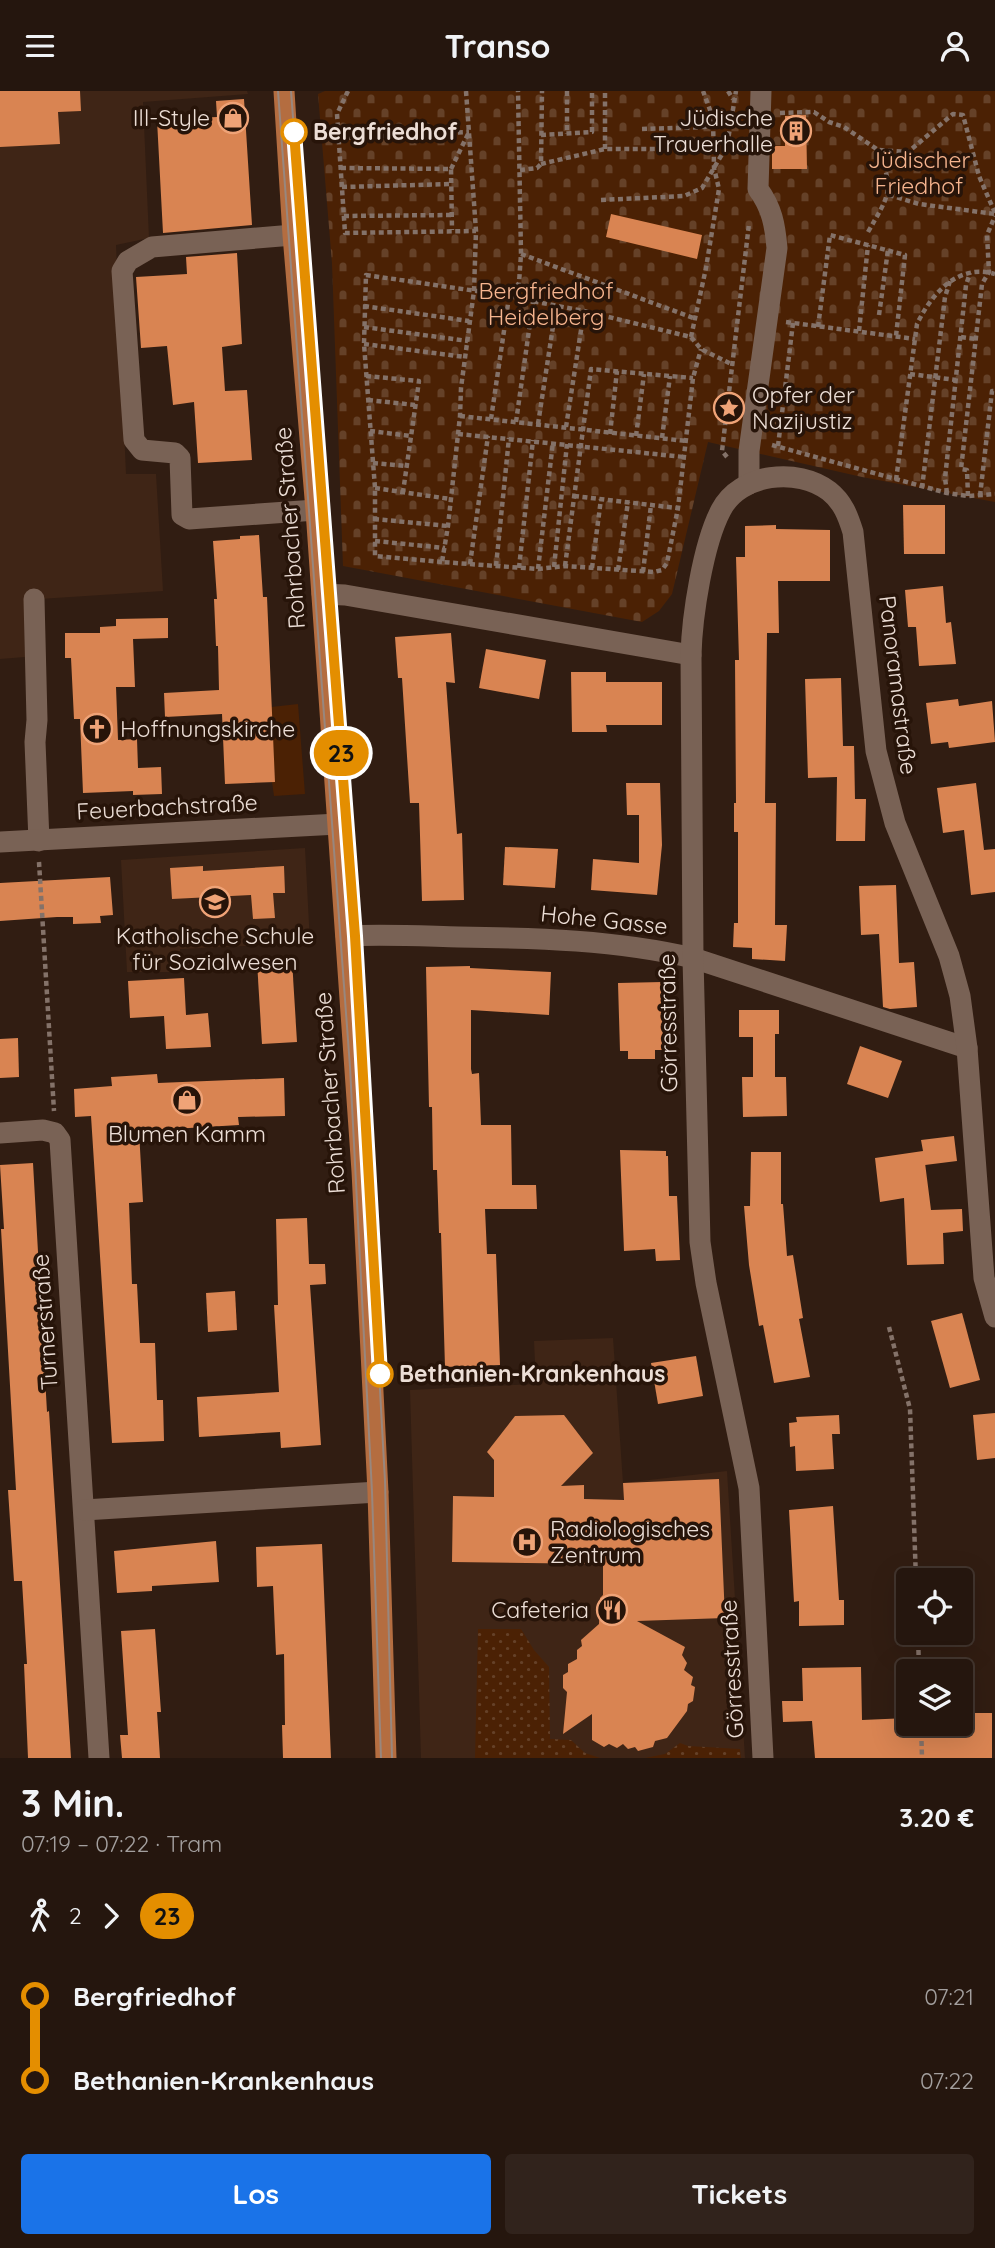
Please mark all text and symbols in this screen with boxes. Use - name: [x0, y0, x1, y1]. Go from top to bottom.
- text: Transo: [444, 26, 551, 66]
- icon: menu: [21, 27, 59, 65]
- icon: person: [936, 27, 974, 65]
- shop icon: Ill-Style: [216, 101, 250, 135]
- place label: Ill-Style: [133, 103, 210, 132]
- place label: Jüdische Trauerhalle: [653, 103, 773, 158]
- building icon: Jüdische Trauerhalle: [779, 114, 813, 148]
- place label: Bergfriedhof: [313, 117, 457, 146]
- marker: Bergfriedhof: [281, 119, 307, 145]
- park label: Jüdischer Friedhof: [868, 145, 971, 200]
- park label: Bergfriedhof Heidelberg: [478, 276, 614, 331]
- place label: Opfer der Nazijustiz: [752, 380, 855, 435]
- place icon: Opfer der Nazijustiz: [712, 391, 746, 425]
- street label: Rohrbacher Straße: [268, 426, 311, 630]
- street label: Panoramastraße: [873, 594, 924, 776]
- church icon: Hoffnungskirche: [80, 712, 114, 746]
- place label: Hoffnungskirche: [120, 714, 295, 743]
- line badge: 23: [310, 730, 372, 776]
- text: 23: [328, 738, 354, 768]
- street label: Feuerbachstraße: [76, 787, 258, 826]
- school or university icon: Katholische Schule für Sozialwesen: [198, 885, 232, 919]
- street label: Hohe Gasse: [539, 898, 669, 941]
- place label: Katholische Schule für Sozialwesen: [116, 921, 314, 976]
- street label: Görresstraße: [652, 953, 683, 1093]
- street label: Rohrbacher Straße: [308, 991, 351, 1195]
- shop icon: Blumen Kamm: [170, 1083, 204, 1117]
- place label: Blumen Kamm: [108, 1119, 266, 1148]
- street label: Turnerstraße: [25, 1253, 64, 1391]
- place label: Bethanien-Krankenhaus: [399, 1359, 665, 1388]
- marker: Bethanien-Krankenhaus: [367, 1361, 393, 1387]
- place label: Radiologisches Zentrum: [550, 1514, 710, 1569]
- hospital icon: Radiologisches Zentrum: [510, 1525, 544, 1559]
- map controls: [896, 1568, 973, 1736]
- button: locate: [896, 1568, 973, 1645]
- restaurant icon: Cafeteria: [595, 1593, 629, 1627]
- place label: Cafeteria: [491, 1595, 589, 1624]
- street label: Görresstraße: [713, 1599, 750, 1739]
- button: layers: [896, 1659, 973, 1736]
- text: 3 Min.: [21, 1779, 124, 1827]
- text: 3.20 €: [899, 1801, 974, 1834]
- text: 07:19 – 07:22 · Tram: [21, 1829, 222, 1858]
- icon: walk: [21, 1897, 59, 1935]
- icon: forward: [92, 1897, 130, 1935]
- text: 2: [69, 1901, 82, 1930]
- text: 23: [154, 1901, 180, 1931]
- text: Bergfriedhof: [73, 1980, 236, 2013]
- text: 07:21: [924, 1982, 974, 2011]
- text: Bethanien-Krankenhaus: [73, 2064, 374, 2097]
- text: 07:22: [920, 2066, 974, 2095]
- button: Los: [21, 2154, 491, 2234]
- button: Tickets: [505, 2154, 974, 2234]

